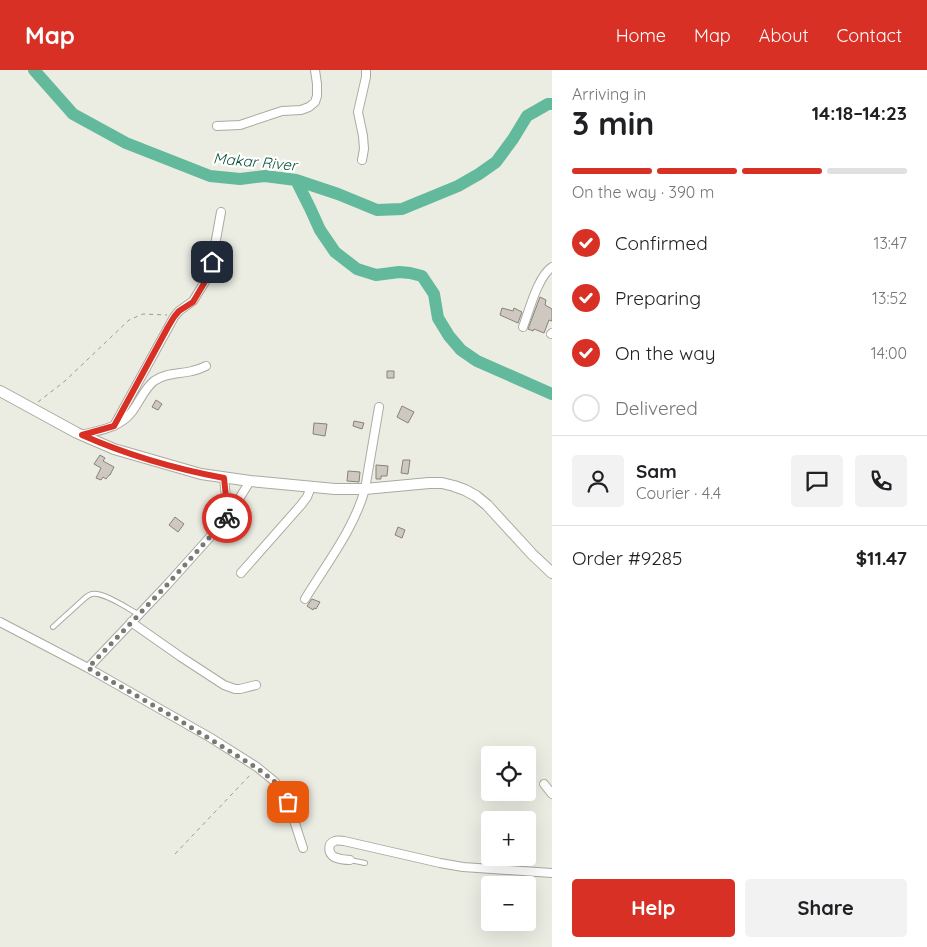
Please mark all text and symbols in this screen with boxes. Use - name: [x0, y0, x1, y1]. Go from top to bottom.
- text: Map: [25, 20, 75, 50]
- text: Home: [616, 24, 666, 47]
- text: Map: [694, 24, 731, 47]
- text: About: [759, 24, 809, 47]
- text: Contact: [837, 24, 902, 47]
- text: Arriving in: [572, 84, 646, 104]
- text: 14:18–14:23: [812, 101, 907, 125]
- text: 3 min: [572, 103, 654, 143]
- water label: Makar River: [212, 148, 300, 175]
- text: On the way · 390 m: [572, 182, 714, 202]
- icon: check: [572, 229, 600, 257]
- text: Confirmed: [615, 231, 708, 255]
- text: 13:47: [874, 233, 907, 253]
- pin: [191, 241, 233, 283]
- icon: home: [198, 248, 226, 276]
- icon: check: [572, 284, 600, 312]
- text: Preparing: [615, 286, 701, 310]
- text: 13:52: [872, 288, 907, 308]
- icon: check: [572, 339, 600, 367]
- text: On the way: [615, 341, 716, 365]
- text: 14:00: [871, 343, 907, 363]
- text: Delivered: [615, 396, 698, 420]
- button: person: [572, 455, 624, 507]
- button: chat: [791, 455, 843, 507]
- button: phone: [855, 455, 907, 507]
- text: Sam: [636, 459, 677, 483]
- text: Courier · 4.4: [636, 483, 721, 503]
- courier: [202, 493, 252, 543]
- icon: bike: [213, 504, 241, 532]
- text: Order #9285: [572, 546, 682, 570]
- text: $11.47: [856, 546, 907, 570]
- map controls: [481, 746, 536, 931]
- button: locate: [481, 746, 536, 801]
- pin: [267, 781, 309, 823]
- icon: bag: [274, 788, 302, 816]
- button: +: [481, 811, 536, 866]
- button: −: [481, 876, 536, 931]
- button: Help: [572, 879, 735, 937]
- button: Share: [745, 879, 907, 937]

